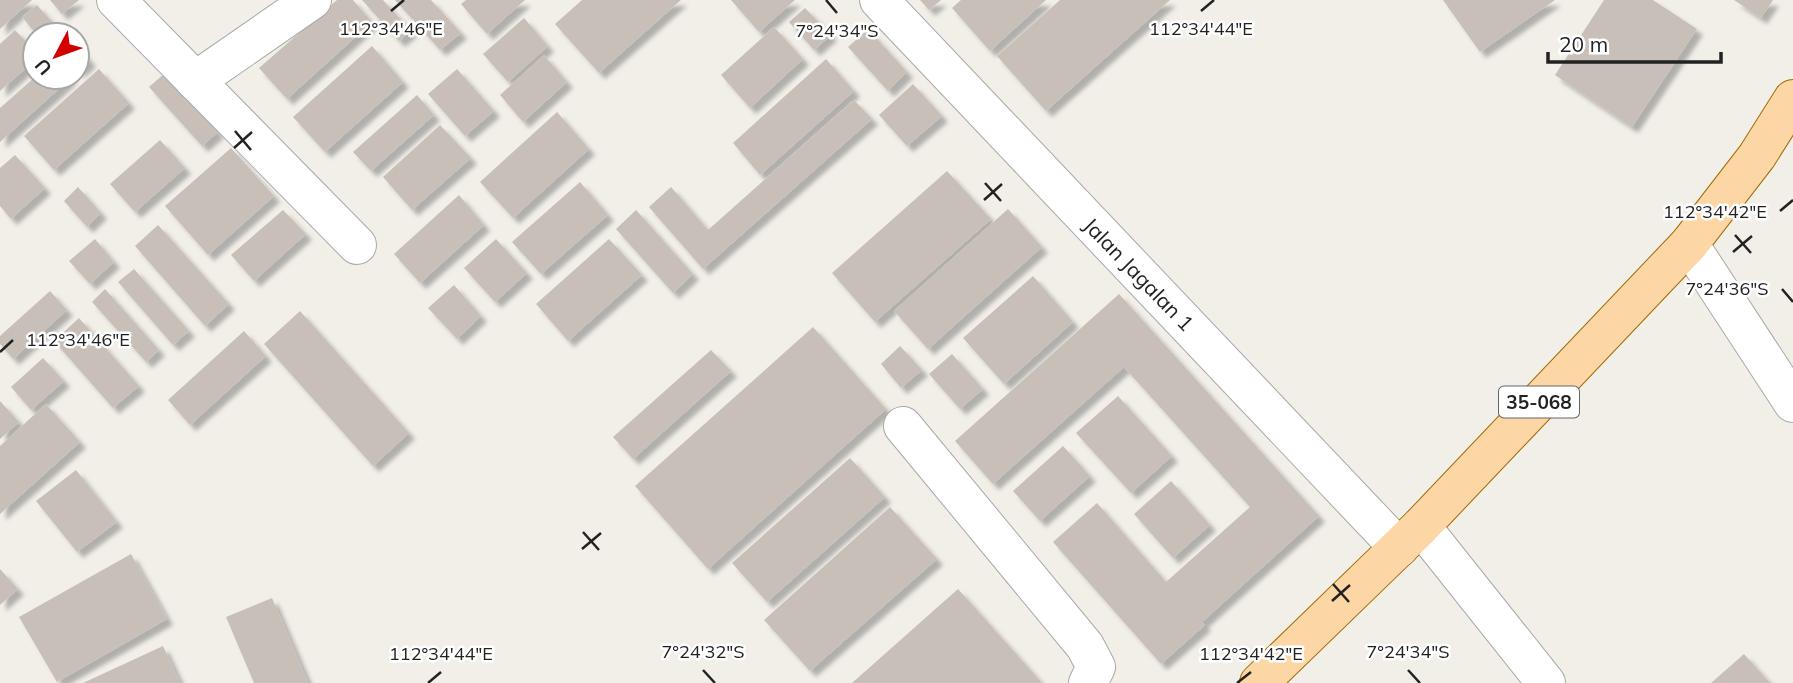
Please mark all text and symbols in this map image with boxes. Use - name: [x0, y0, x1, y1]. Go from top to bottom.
- text: 112°34'46"E: [339, 17, 443, 40]
- text: 112°34'44"E: [1149, 17, 1253, 40]
- text: 7°24'34"S: [796, 19, 878, 42]
- north arrow: [21, 21, 91, 91]
- scale bar: [1548, 21, 1721, 65]
- text: 20 m: [1559, 31, 1608, 57]
- text: U: [30, 54, 57, 80]
- text: 112°34'42"E: [1663, 200, 1767, 223]
- street label: Jalan Jagalan 1: [1078, 212, 1200, 336]
- text: 7°24'36"S: [1686, 277, 1768, 300]
- text: 112°34'46"E: [26, 328, 130, 351]
- road number: 35-068: [1499, 386, 1579, 418]
- text: 7°24'32"S: [662, 640, 744, 663]
- text: 7°24'34"S: [1367, 640, 1449, 663]
- text: 112°34'44"E: [389, 642, 493, 665]
- text: 112°34'42"E: [1199, 642, 1303, 665]

